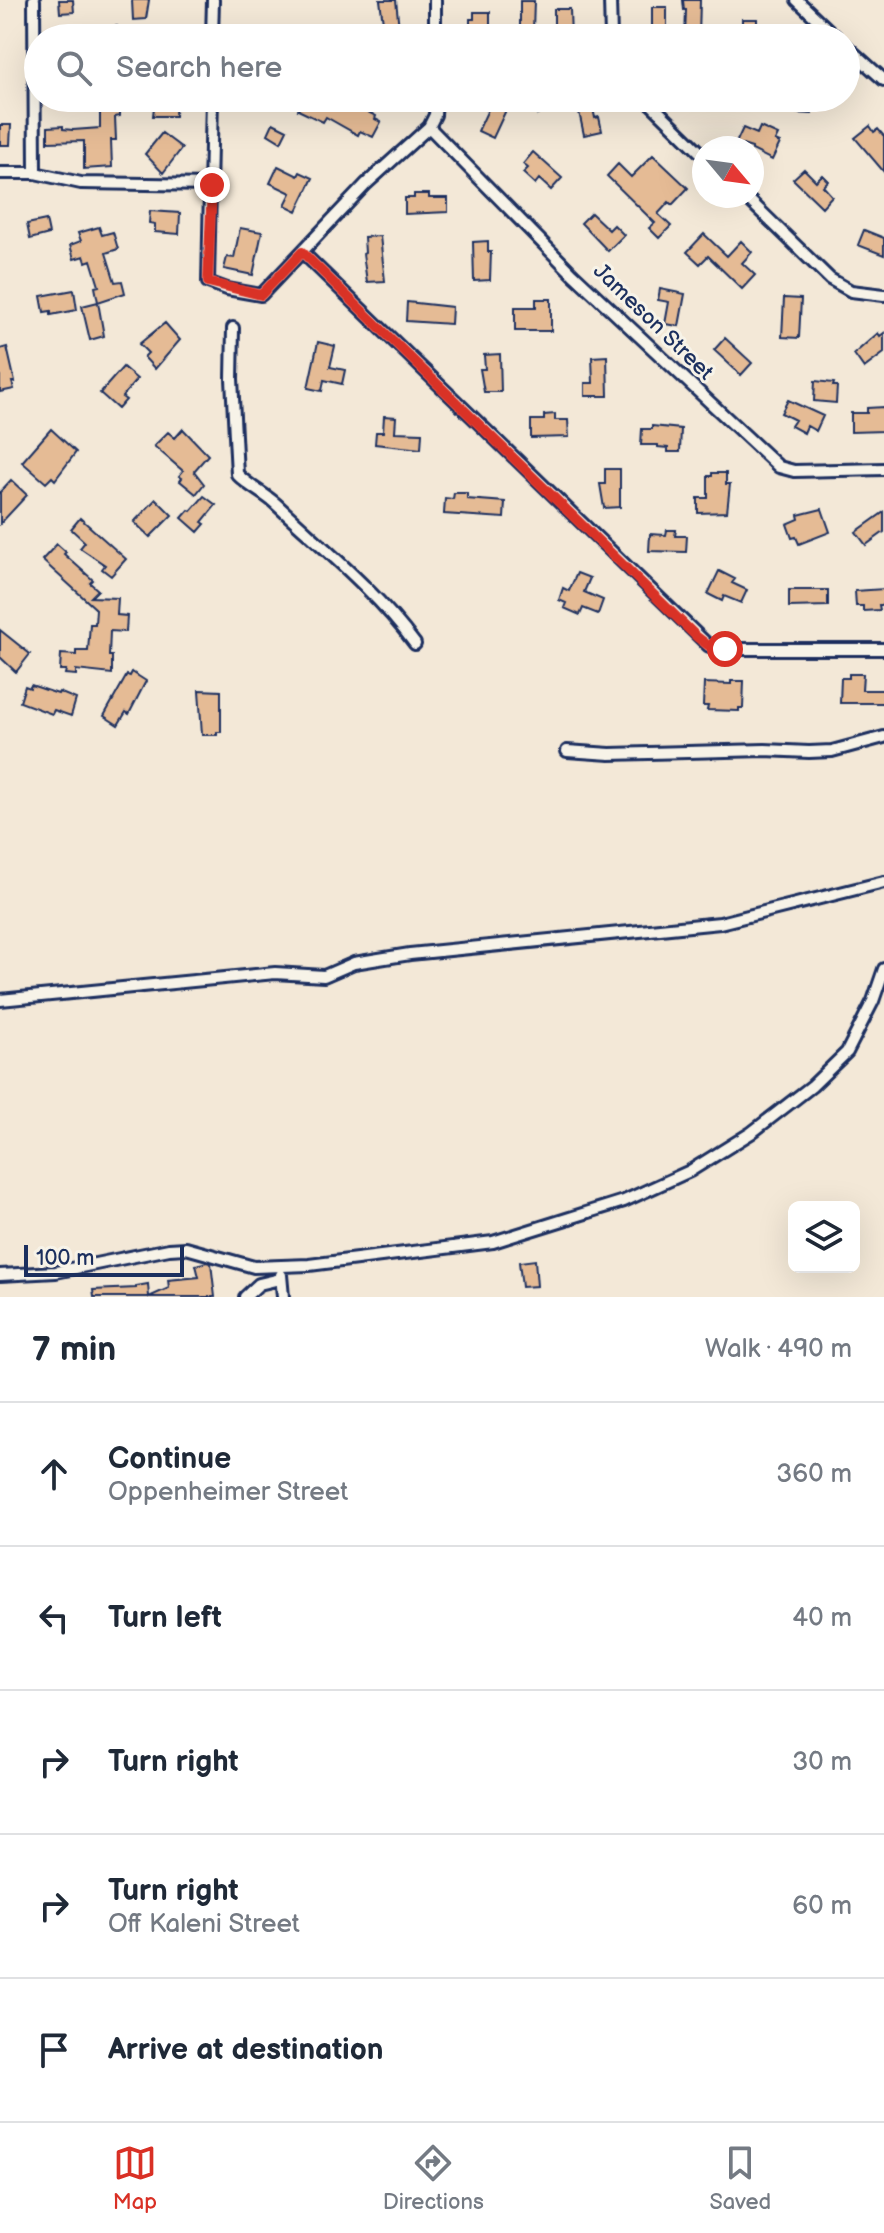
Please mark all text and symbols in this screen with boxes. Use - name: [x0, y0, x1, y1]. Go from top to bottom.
- search box: [24, 24, 860, 112]
- icon: search: [52, 46, 96, 90]
- text: Search here: [116, 50, 282, 86]
- north arrow: [692, 136, 764, 208]
- route end: [194, 167, 230, 203]
- street label: Jameson Street: [587, 258, 719, 386]
- route start: [707, 631, 743, 667]
- map controls: [788, 1201, 860, 1273]
- button: layers: [788, 1201, 860, 1273]
- scale bar: [24, 1241, 184, 1277]
- text: 100 m: [36, 1245, 95, 1272]
- text: 7 min: [32, 1329, 116, 1370]
- text: Walk · 490 m: [705, 1334, 852, 1365]
- text: Continue: [108, 1441, 231, 1477]
- icon: ahead: [32, 1452, 76, 1496]
- text: 360 m: [776, 1459, 852, 1490]
- text: Oppenheimer Street: [108, 1477, 348, 1508]
- icon: left: [32, 1596, 76, 1640]
- text: Turn left: [108, 1600, 222, 1636]
- text: 40 m: [792, 1603, 852, 1634]
- icon: right: [32, 1740, 76, 1784]
- text: Turn right: [108, 1744, 239, 1780]
- text: 30 m: [792, 1747, 852, 1778]
- text: Turn right: [108, 1873, 239, 1909]
- icon: right: [32, 1884, 76, 1928]
- text: 60 m: [792, 1891, 852, 1922]
- text: Off Kaleni Street: [108, 1909, 300, 1940]
- icon: arrive: [32, 2028, 76, 2072]
- text: Arrive at destination: [108, 2032, 384, 2068]
- tab: Map: [113, 2141, 157, 2216]
- tab: Directions: [383, 2141, 484, 2216]
- tab: Saved: [709, 2141, 771, 2216]

